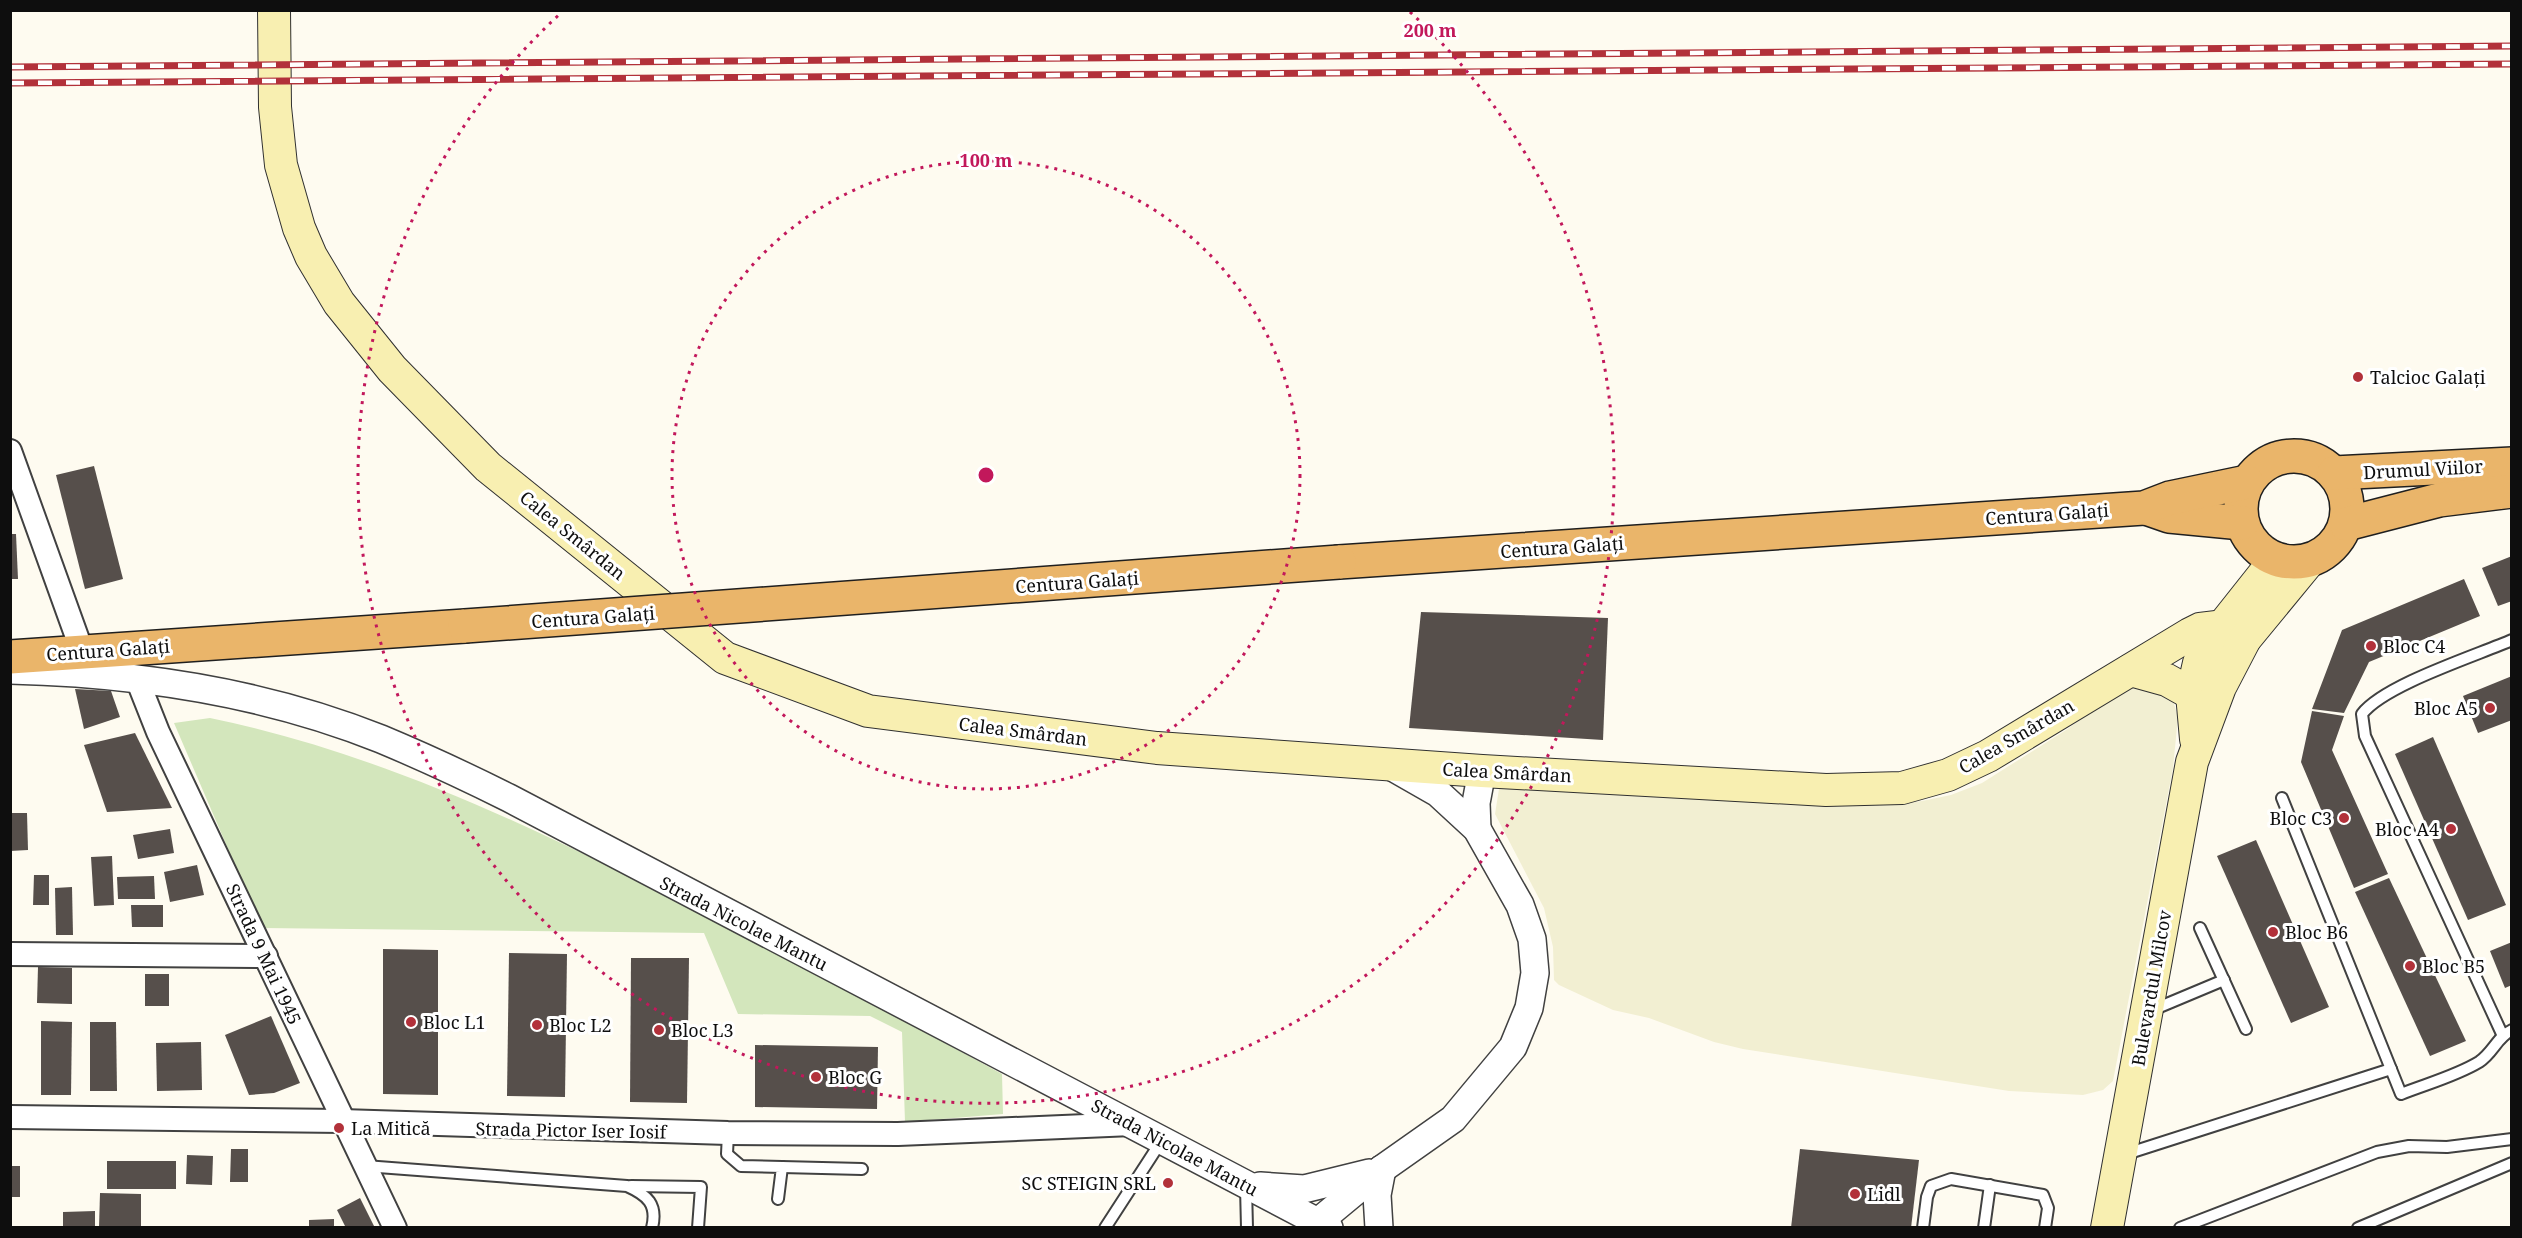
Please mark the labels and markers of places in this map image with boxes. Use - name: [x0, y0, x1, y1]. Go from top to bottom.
- place label: Talcioc Galați: [2370, 365, 2486, 389]
- marker: Talcioc Galați: [2351, 370, 2365, 384]
- centre of rings: [976, 465, 996, 485]
- place label: Bloc C4: [2383, 634, 2445, 658]
- marker: Bloc C4: [2364, 639, 2378, 653]
- place label: Bloc A5: [2414, 696, 2478, 720]
- marker: Bloc A5: [2483, 701, 2497, 715]
- place label: Bloc C3: [2270, 806, 2332, 830]
- marker: Bloc C3: [2337, 811, 2351, 825]
- place label: Bloc A4: [2375, 817, 2439, 841]
- marker: Bloc A4: [2444, 822, 2458, 836]
- place label: Bloc B6: [2285, 920, 2348, 944]
- marker: Bloc B6: [2266, 925, 2280, 939]
- place label: Bloc B5: [2422, 954, 2485, 978]
- marker: Bloc B5: [2403, 959, 2417, 973]
- place label: Bloc L1: [423, 1010, 486, 1034]
- place label: Bloc L2: [549, 1013, 612, 1037]
- marker: Bloc L1: [404, 1015, 418, 1029]
- marker: Bloc L2: [530, 1018, 544, 1032]
- place label: Bloc L3: [671, 1018, 734, 1042]
- marker: Bloc L3: [652, 1023, 666, 1037]
- place label: Bloc G: [828, 1065, 882, 1089]
- marker: Bloc G: [809, 1070, 823, 1084]
- place label: La Mitică: [351, 1116, 431, 1140]
- marker: La Mitică: [332, 1121, 346, 1135]
- place label: SC STEIGIN SRL: [1022, 1171, 1156, 1195]
- marker: SC STEIGIN SRL: [1161, 1176, 1175, 1190]
- place label: Lidl: [1867, 1182, 1901, 1206]
- marker: Lidl: [1848, 1187, 1862, 1201]

